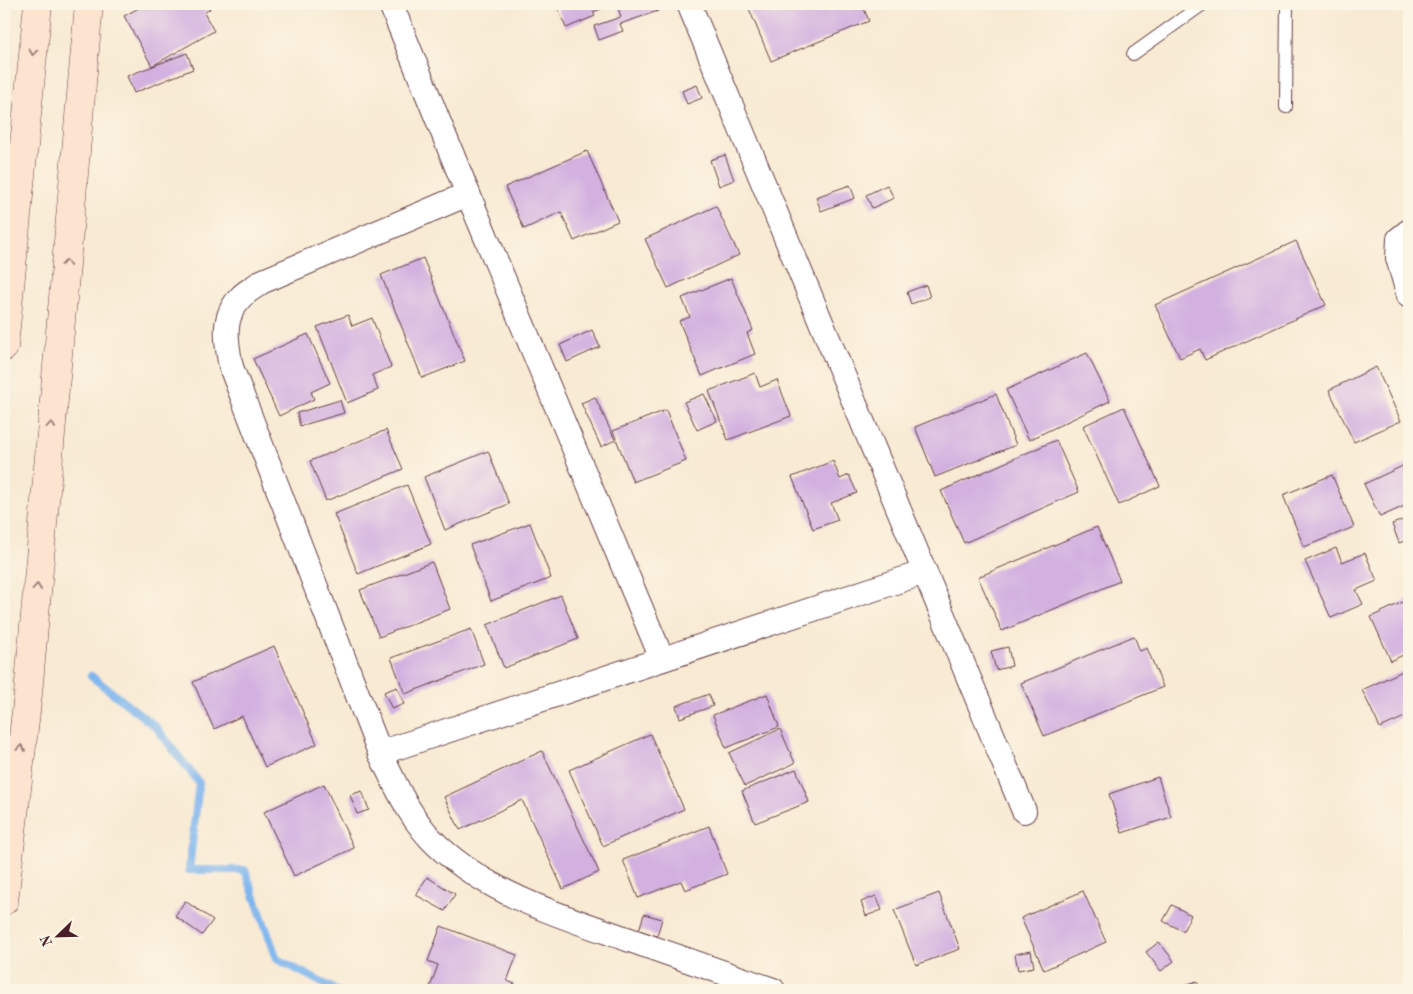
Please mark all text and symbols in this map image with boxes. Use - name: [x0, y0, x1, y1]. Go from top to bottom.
- one-way arrow: [28, 49, 39, 57]
- one-way arrow: [60, 259, 71, 267]
- one-way arrow: [46, 420, 57, 428]
- one-way arrow: [31, 582, 42, 590]
- one-way arrow: [15, 744, 26, 752]
- north arrow: [32, 912, 82, 962]
- text: N: [38, 933, 55, 948]

